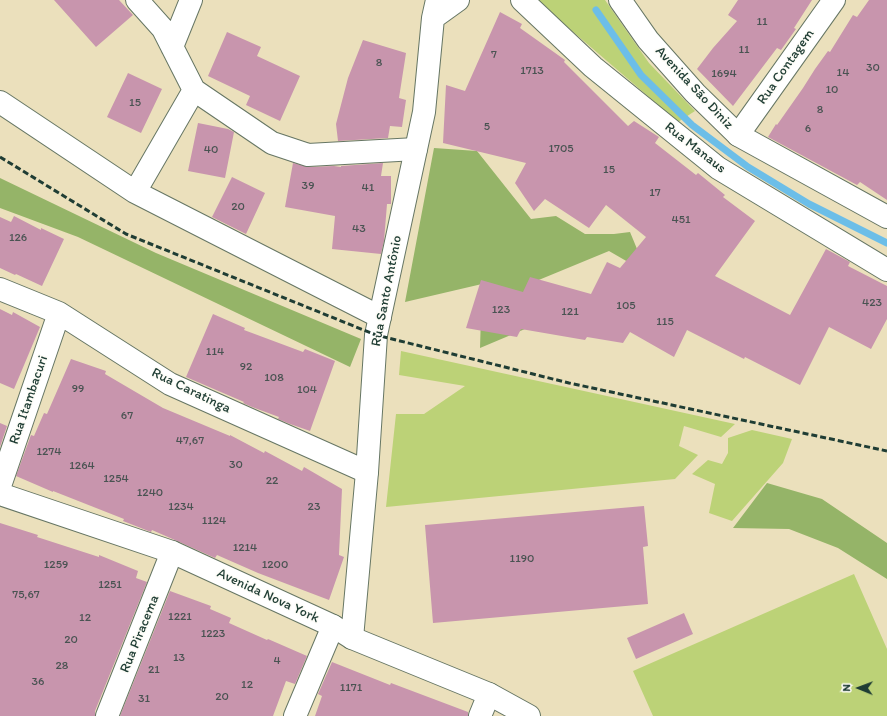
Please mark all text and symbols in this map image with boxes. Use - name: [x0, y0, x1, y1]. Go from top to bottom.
- house number: 11: [756, 15, 768, 29]
- street label: Rua Contagem: [754, 26, 818, 108]
- street label: Avenida São Diniz: [651, 43, 737, 133]
- house number: 11: [738, 43, 750, 57]
- house number: 7: [491, 48, 497, 62]
- house number: 8: [376, 56, 382, 70]
- house number: 30: [866, 61, 880, 75]
- house number: 1713: [520, 64, 544, 78]
- house number: 14: [837, 66, 849, 80]
- house number: 1694: [711, 67, 737, 81]
- house number: 10: [826, 83, 838, 97]
- house number: 15: [129, 96, 141, 110]
- house number: 8: [817, 103, 823, 117]
- street label: Rua Manaus: [661, 119, 729, 177]
- house number: 5: [484, 120, 490, 134]
- house number: 6: [805, 122, 811, 136]
- house number: 1705: [548, 142, 574, 156]
- house number: 40: [204, 143, 218, 157]
- house number: 15: [603, 163, 615, 177]
- house number: 39: [302, 179, 314, 193]
- house number: 41: [362, 181, 374, 195]
- house number: 17: [649, 186, 661, 200]
- house number: 20: [231, 200, 245, 214]
- house number: 451: [671, 213, 691, 227]
- house number: 43: [352, 222, 366, 236]
- house number: 126: [9, 231, 27, 245]
- street label: Rua Santo Antônio: [368, 234, 406, 348]
- house number: 423: [862, 296, 882, 310]
- house number: 105: [616, 299, 636, 313]
- house number: 123: [492, 303, 510, 317]
- house number: 121: [561, 305, 579, 319]
- house number: 115: [656, 315, 674, 329]
- house number: 114: [206, 345, 224, 359]
- street label: Rua Itambacuri: [6, 353, 52, 447]
- house number: 92: [240, 360, 252, 374]
- street label: Rua Caratinga: [149, 365, 233, 417]
- house number: 108: [264, 371, 284, 385]
- house number: 99: [72, 382, 84, 396]
- house number: 104: [297, 383, 317, 397]
- house number: 67: [121, 409, 133, 423]
- house number: 47,67: [176, 434, 204, 448]
- house number: 1274: [36, 445, 62, 459]
- house number: 30: [229, 458, 243, 472]
- house number: 1264: [69, 459, 95, 473]
- house number: 1254: [103, 472, 129, 486]
- house number: 22: [266, 474, 278, 488]
- house number: 1240: [137, 486, 163, 500]
- house number: 1234: [168, 500, 194, 514]
- house number: 23: [308, 500, 320, 514]
- house number: 1124: [202, 514, 226, 528]
- house number: 1214: [233, 541, 257, 555]
- house number: 1190: [510, 552, 534, 566]
- house number: 1259: [44, 558, 68, 572]
- house number: 1200: [262, 558, 288, 572]
- street label: Avenida Nova York: [214, 565, 322, 627]
- house number: 1251: [98, 578, 122, 592]
- house number: 75,67: [12, 588, 40, 602]
- street label: Rua Piracema: [117, 593, 163, 675]
- house number: 1221: [168, 610, 192, 624]
- house number: 12: [79, 611, 91, 625]
- house number: 1223: [201, 627, 225, 641]
- house number: 20: [64, 633, 78, 647]
- house number: 13: [173, 651, 185, 665]
- house number: 4: [273, 654, 281, 668]
- house number: 28: [56, 659, 68, 673]
- house number: 21: [148, 663, 160, 677]
- north arrow: [839, 668, 879, 708]
- house number: 36: [32, 675, 44, 689]
- house number: 12: [241, 678, 253, 692]
- house number: 1171: [340, 681, 362, 695]
- text: N: [840, 684, 853, 692]
- house number: 20: [215, 690, 229, 704]
- house number: 31: [138, 692, 150, 706]

